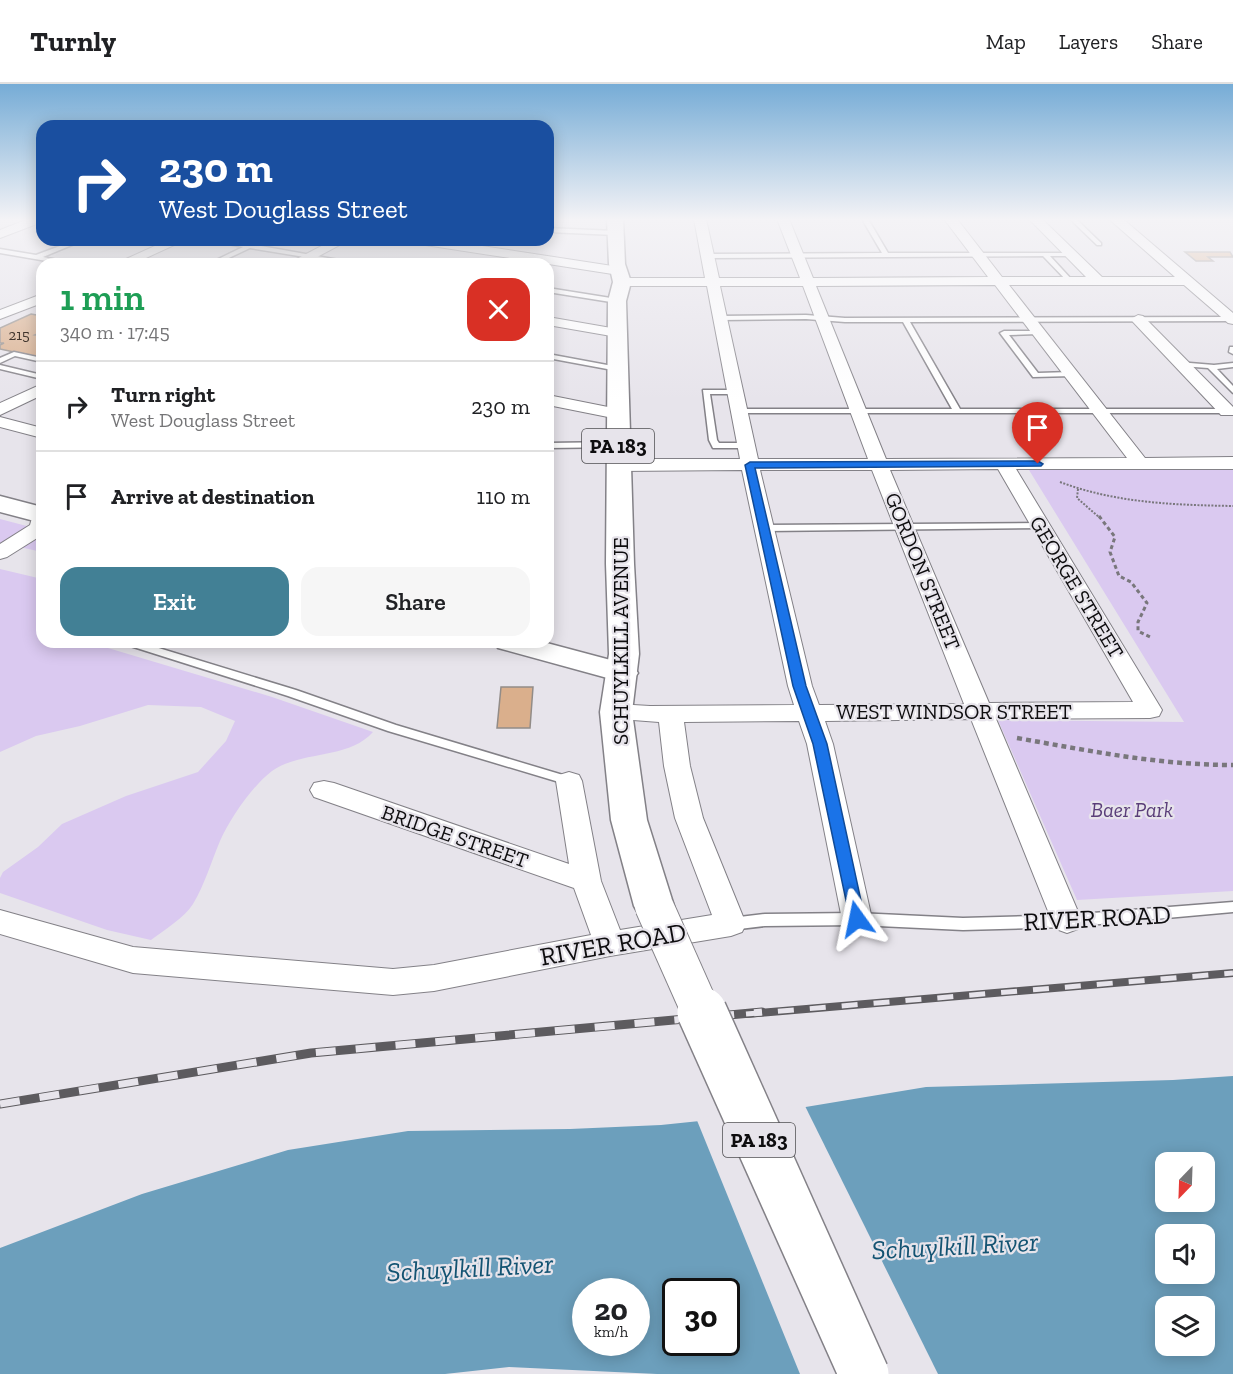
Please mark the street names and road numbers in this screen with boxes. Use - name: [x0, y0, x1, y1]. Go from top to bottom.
- road number: PA 183: [582, 429, 654, 463]
- street label: GORDON STREET: [880, 489, 966, 653]
- street label: GEORGE STREET: [1025, 511, 1129, 663]
- street label: SCHUYLKILL AVENUE: [608, 537, 633, 745]
- street label: WEST WINDSOR STREET: [836, 699, 1072, 724]
- street label: BRIDGE STREET: [378, 799, 532, 873]
- street label: RIVER ROAD: [1022, 898, 1172, 938]
- street label: RIVER ROAD: [537, 915, 689, 973]
- road number: PA 183: [723, 1123, 795, 1157]

